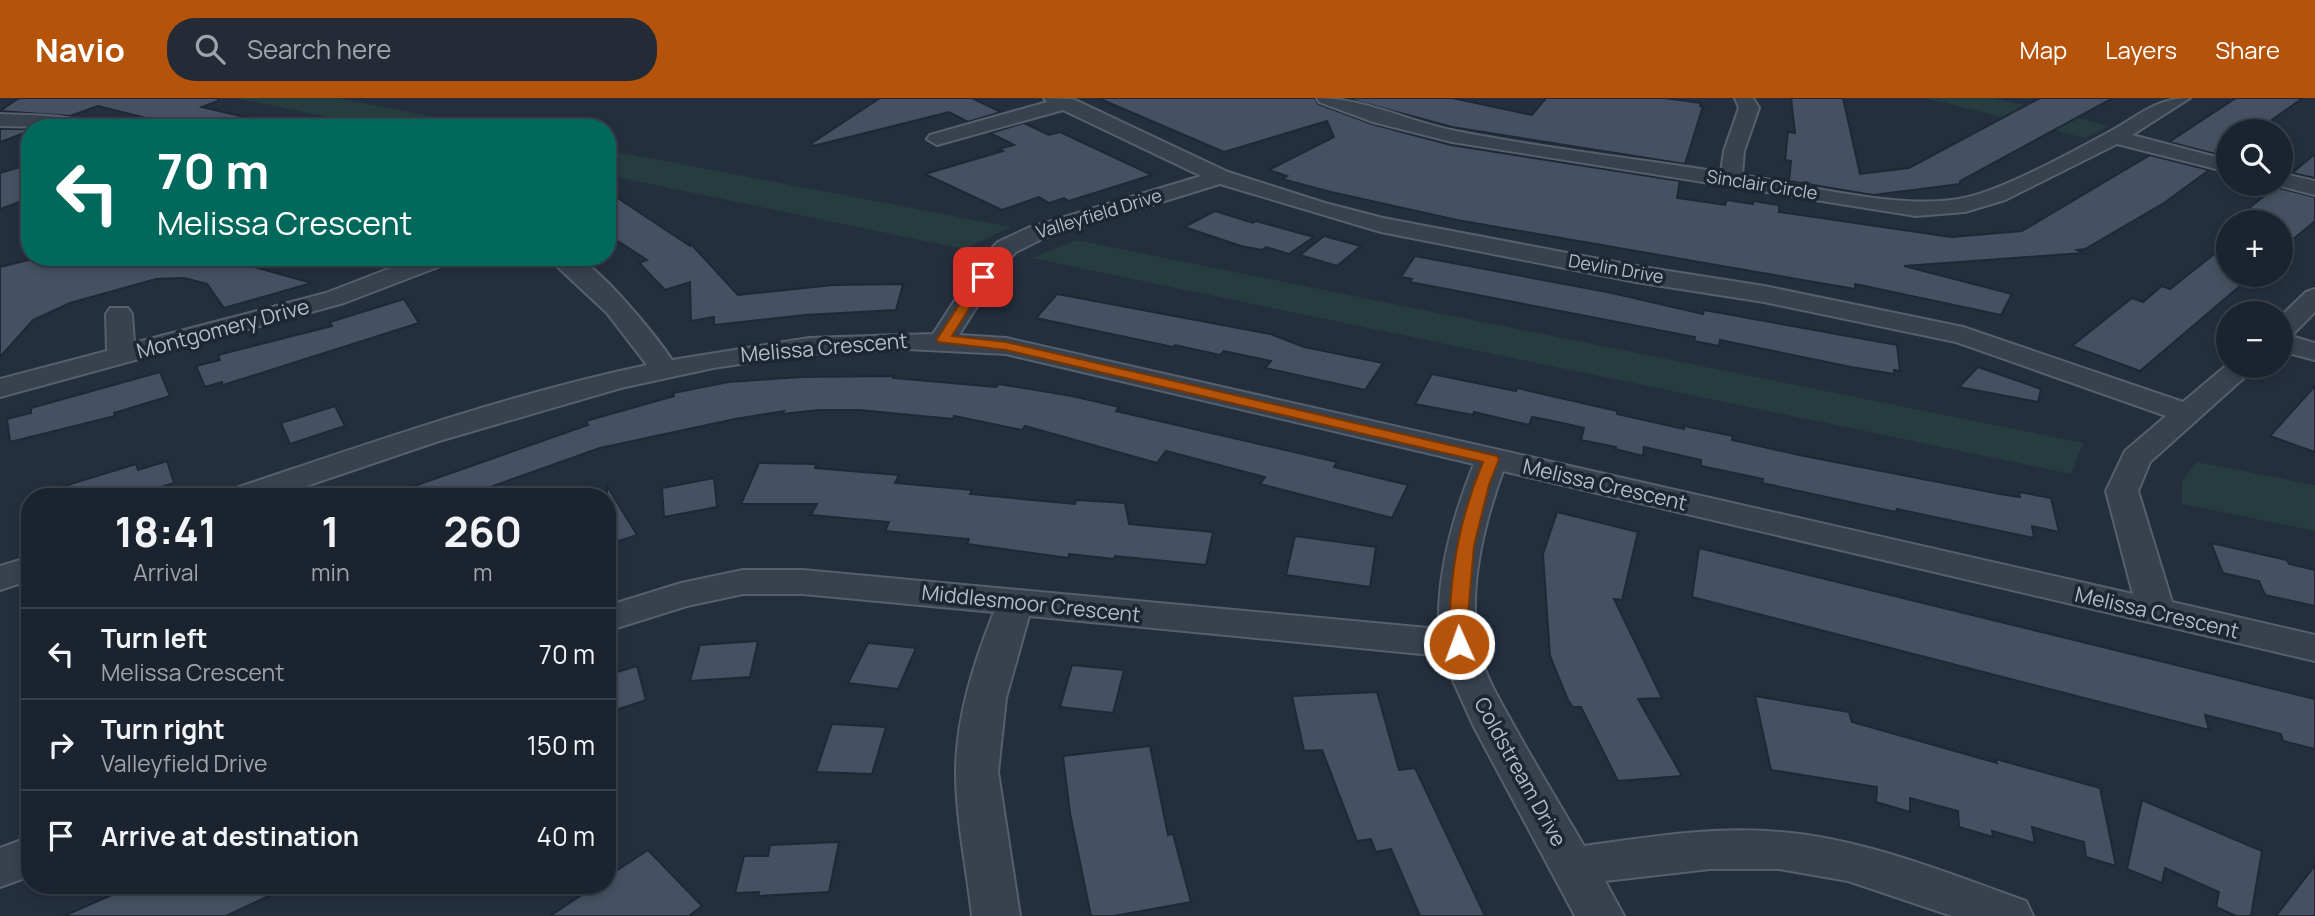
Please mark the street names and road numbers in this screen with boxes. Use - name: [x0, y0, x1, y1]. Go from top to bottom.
- street label: Sinclair Circle: [1705, 163, 1819, 205]
- street label: Valleyfield Drive: [1033, 183, 1164, 244]
- street label: Devlin Drive: [1567, 248, 1666, 288]
- street label: Montgomery Drive: [133, 292, 312, 365]
- street label: Melissa Crescent: [739, 326, 909, 368]
- street label: Melissa Crescent: [1520, 452, 1690, 517]
- street label: Middlesmoor Crescent: [920, 578, 1142, 628]
- street label: Melissa Crescent: [2072, 580, 2242, 645]
- street label: Coldstream Drive: [1468, 692, 1573, 851]

